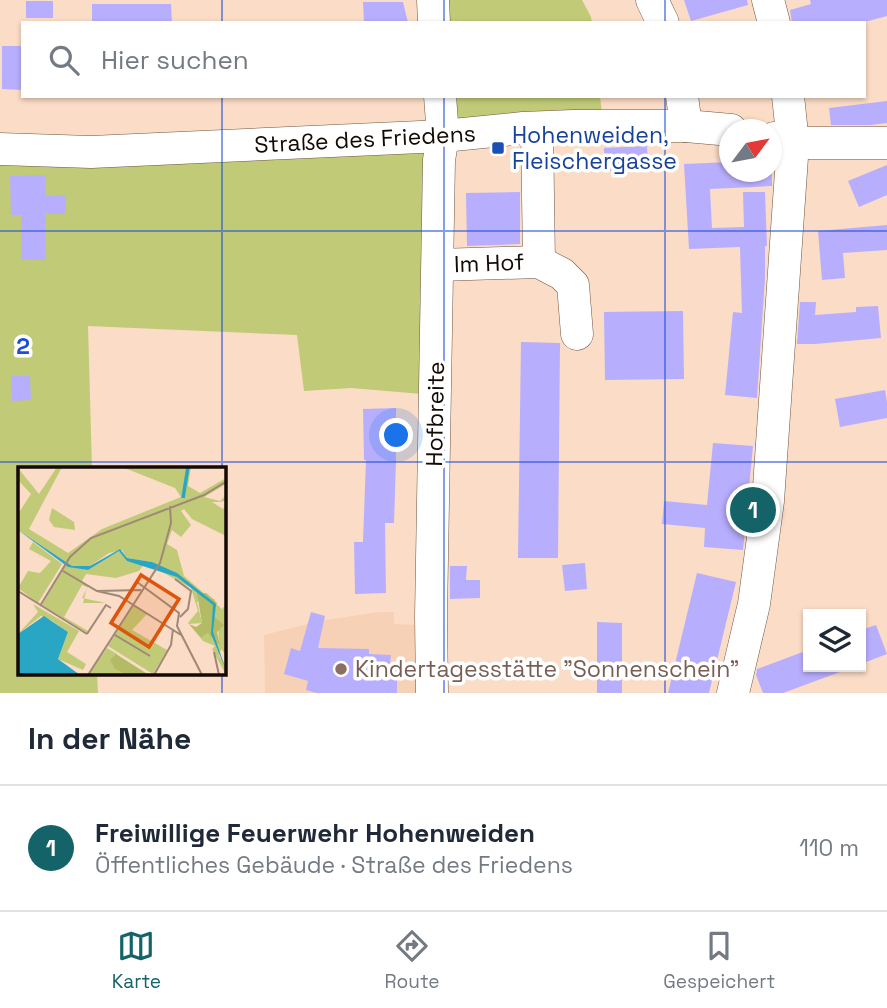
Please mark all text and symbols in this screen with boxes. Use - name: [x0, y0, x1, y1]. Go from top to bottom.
- search box: [21, 21, 866, 98]
- icon: search: [45, 41, 83, 79]
- text: Hier suchen: [101, 43, 249, 77]
- street label: Straße des Friedens: [254, 118, 476, 160]
- north arrow: [719, 119, 782, 182]
- place label: Hohenweiden, Fleischergasse: [512, 120, 677, 176]
- marker: Hohenweiden, Fleischergasse: [490, 140, 506, 156]
- street label: Im Hof: [453, 247, 525, 279]
- text: 2: [16, 331, 30, 361]
- street label: Hofbreite: [419, 361, 451, 467]
- your location: [379, 418, 413, 452]
- inset map: [18, 467, 226, 676]
- pin: 1: [730, 484, 776, 536]
- map controls: [803, 609, 866, 672]
- button: layers: [803, 609, 866, 672]
- place label: Kindertagesstätte "Sonnenschein": [355, 654, 739, 684]
- marker: Kindertagesstätte "Sonnenschein": [333, 661, 349, 677]
- text: In der Nähe: [28, 719, 191, 758]
- text: Freiwillige Feuerwehr Hohenweiden: [95, 816, 535, 850]
- text: 1: [46, 833, 56, 863]
- text: 110 m: [799, 833, 859, 863]
- text: Öffentliches Gebäude · Straße des Friedens: [95, 850, 573, 880]
- tab: Karte: [112, 927, 161, 994]
- tab: Route: [385, 927, 440, 994]
- tab: Gespeichert: [663, 927, 775, 994]

